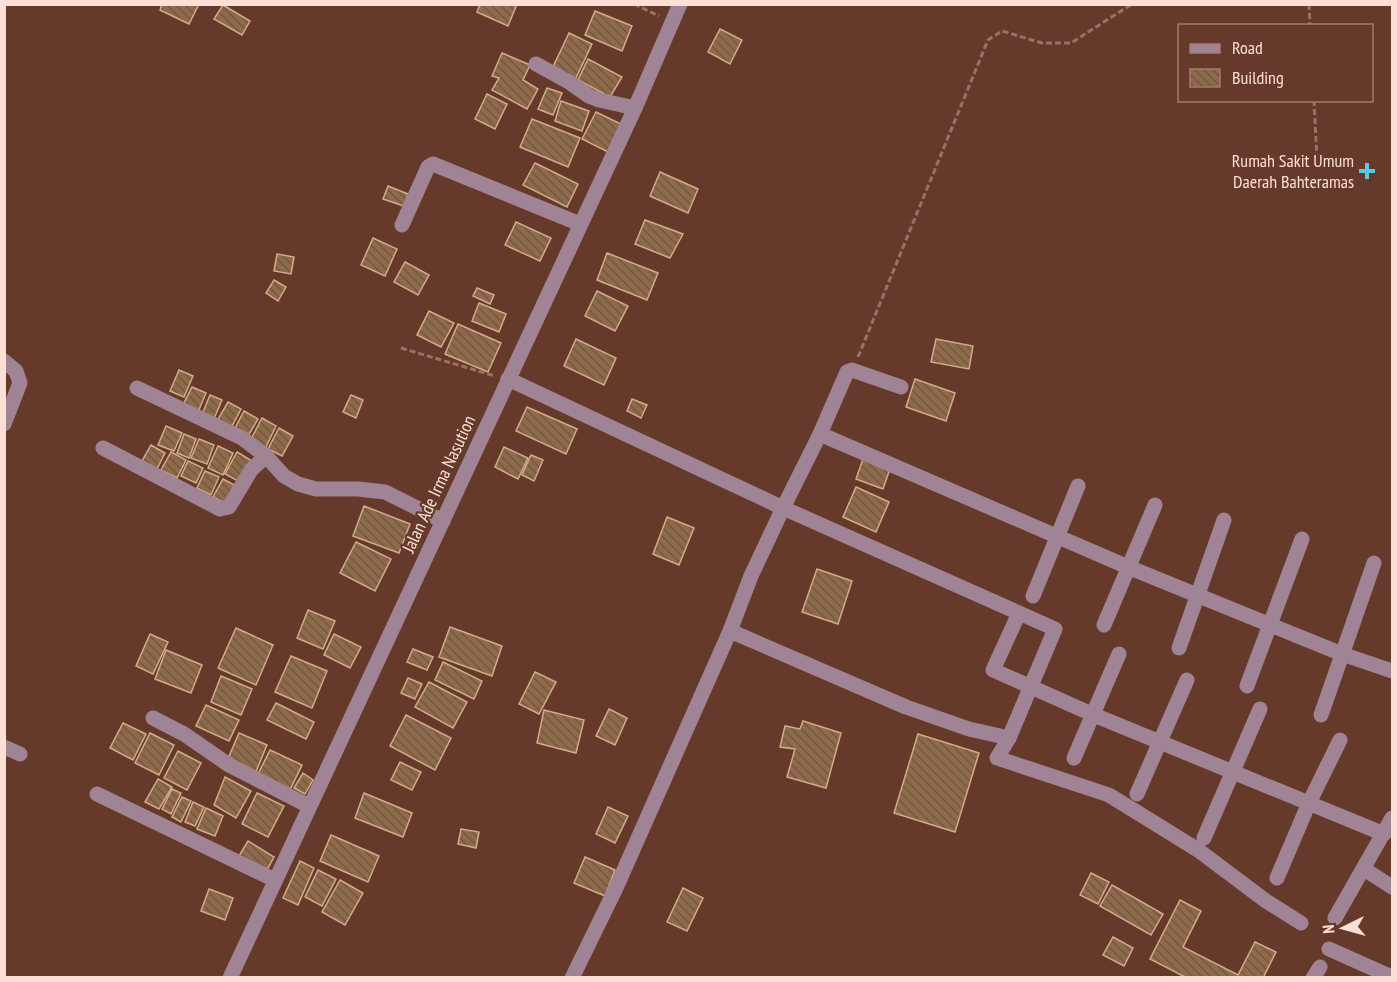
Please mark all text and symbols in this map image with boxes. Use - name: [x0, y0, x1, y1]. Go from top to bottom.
- legend: [1178, 24, 1373, 102]
- text: Road: [1232, 36, 1263, 59]
- text: Building: [1232, 66, 1284, 89]
- place label: Rumah Sakit Umum Daerah Bahteramas: [1232, 149, 1354, 193]
- marker: Rumah Sakit Umum Daerah Bahteramas: [1358, 162, 1376, 180]
- street label: Jalan Ade Irma Nasution: [396, 411, 480, 557]
- north arrow: [1313, 898, 1373, 958]
- text: N: [1318, 924, 1338, 934]

